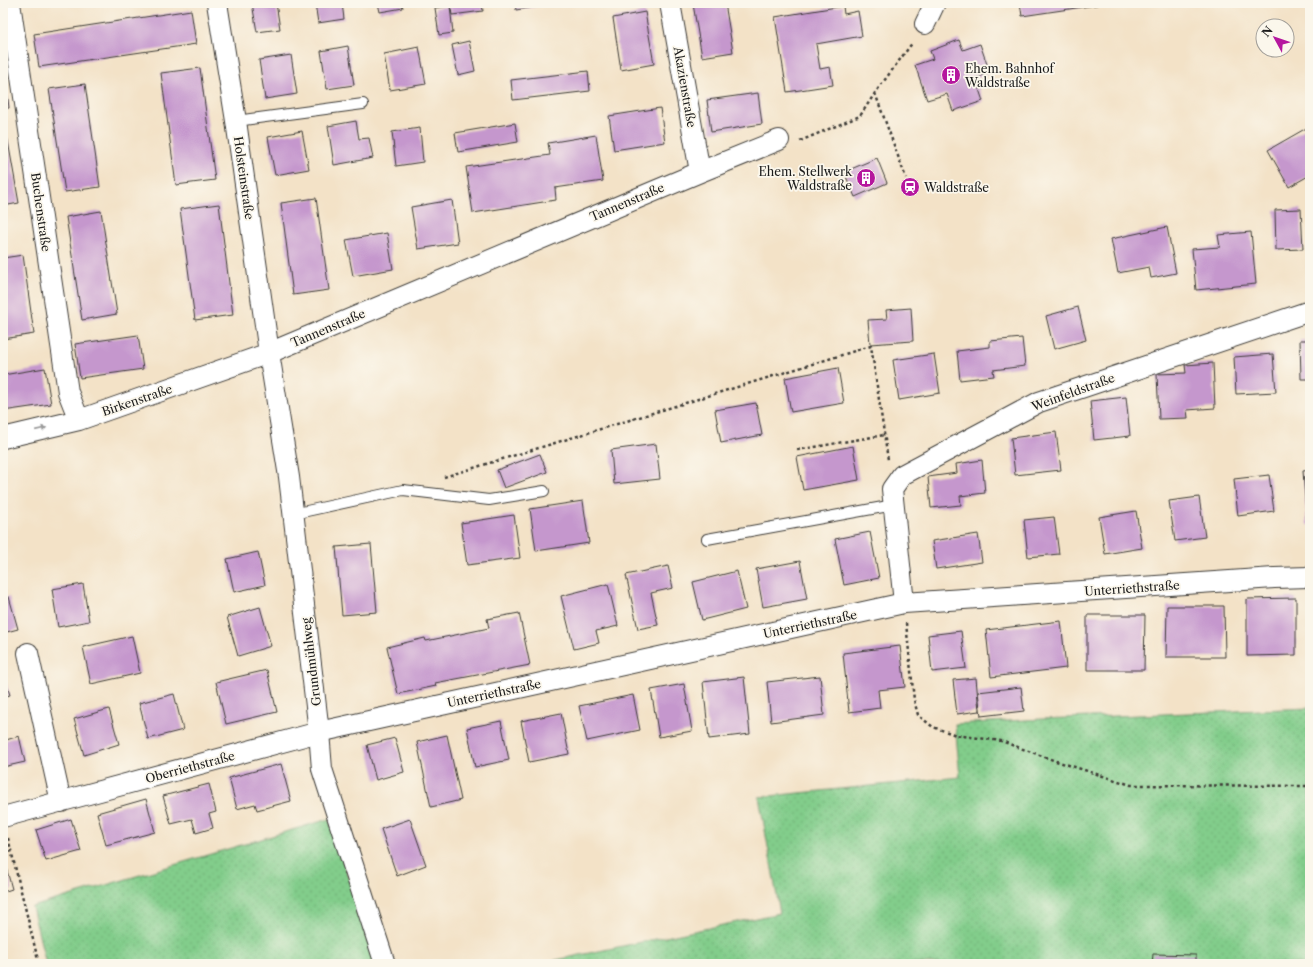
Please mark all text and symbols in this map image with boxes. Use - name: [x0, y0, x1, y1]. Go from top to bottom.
- north arrow: [1255, 18, 1295, 58]
- text: N: [1259, 23, 1276, 40]
- street label: Akazienstraße: [670, 44, 700, 129]
- place label: Ehem. Bahnhof Waldstraße: [964, 61, 1056, 90]
- building icon: Ehem. Bahnhof Waldstraße: [940, 64, 962, 86]
- street label: Holsteinstraße: [231, 135, 257, 221]
- place label: Ehem. Stellwerk Waldstraße: [759, 164, 853, 193]
- building icon: Ehem. Stellwerk Waldstraße: [855, 167, 877, 189]
- street label: Buchenstraße: [28, 172, 54, 253]
- station icon: Waldstraße: [899, 176, 921, 198]
- street label: Tannenstraße: [588, 180, 667, 224]
- place label: Waldstraße: [923, 180, 989, 195]
- street label: Tannenstraße: [289, 306, 368, 350]
- street label: Weinfeldstraße: [1028, 370, 1117, 414]
- street label: Birkenstraße: [100, 381, 174, 419]
- one-way arrow: [35, 426, 47, 432]
- street label: Unterriethstraße: [1084, 577, 1180, 599]
- street label: Unterriethstraße: [762, 607, 859, 641]
- street label: Grundmühlweg: [298, 616, 324, 707]
- street label: Unterriethstraße: [446, 676, 543, 710]
- street label: Oberriethstraße: [144, 748, 237, 786]

